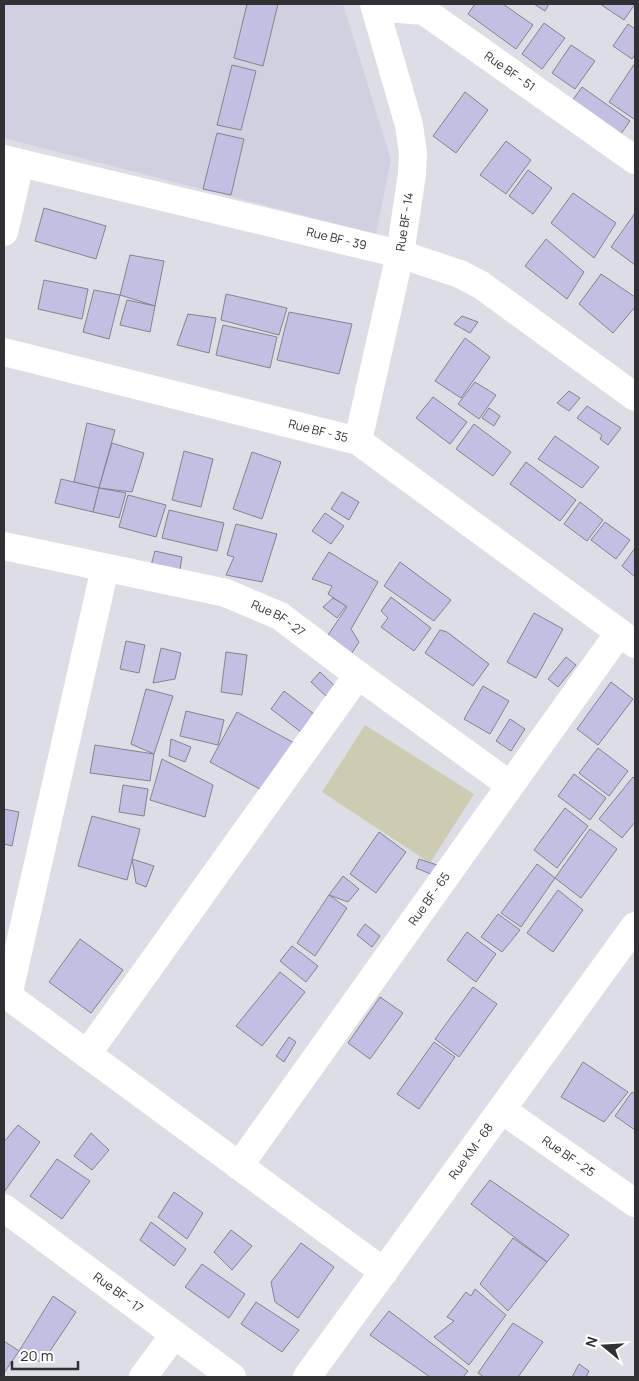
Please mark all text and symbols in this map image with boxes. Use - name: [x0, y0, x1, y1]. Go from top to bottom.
- street label: Rue BF - 51: [481, 47, 539, 95]
- street label: Rue BF - 14: [392, 191, 417, 252]
- street label: Rue BF - 39: [305, 223, 369, 254]
- street label: Rue BF - 35: [287, 415, 350, 446]
- street label: Rue BF - 27: [249, 596, 309, 640]
- street label: Rue BF - 65: [404, 868, 454, 929]
- street label: Rue KM - 68: [445, 1120, 497, 1183]
- street label: Rue BF - 25: [539, 1132, 599, 1181]
- street label: Rue BF - 17: [90, 1268, 147, 1316]
- north arrow: [579, 1321, 629, 1371]
- text: N: [581, 1334, 602, 1350]
- scale bar: [12, 1338, 79, 1370]
- text: 20 m: [20, 1345, 53, 1366]

